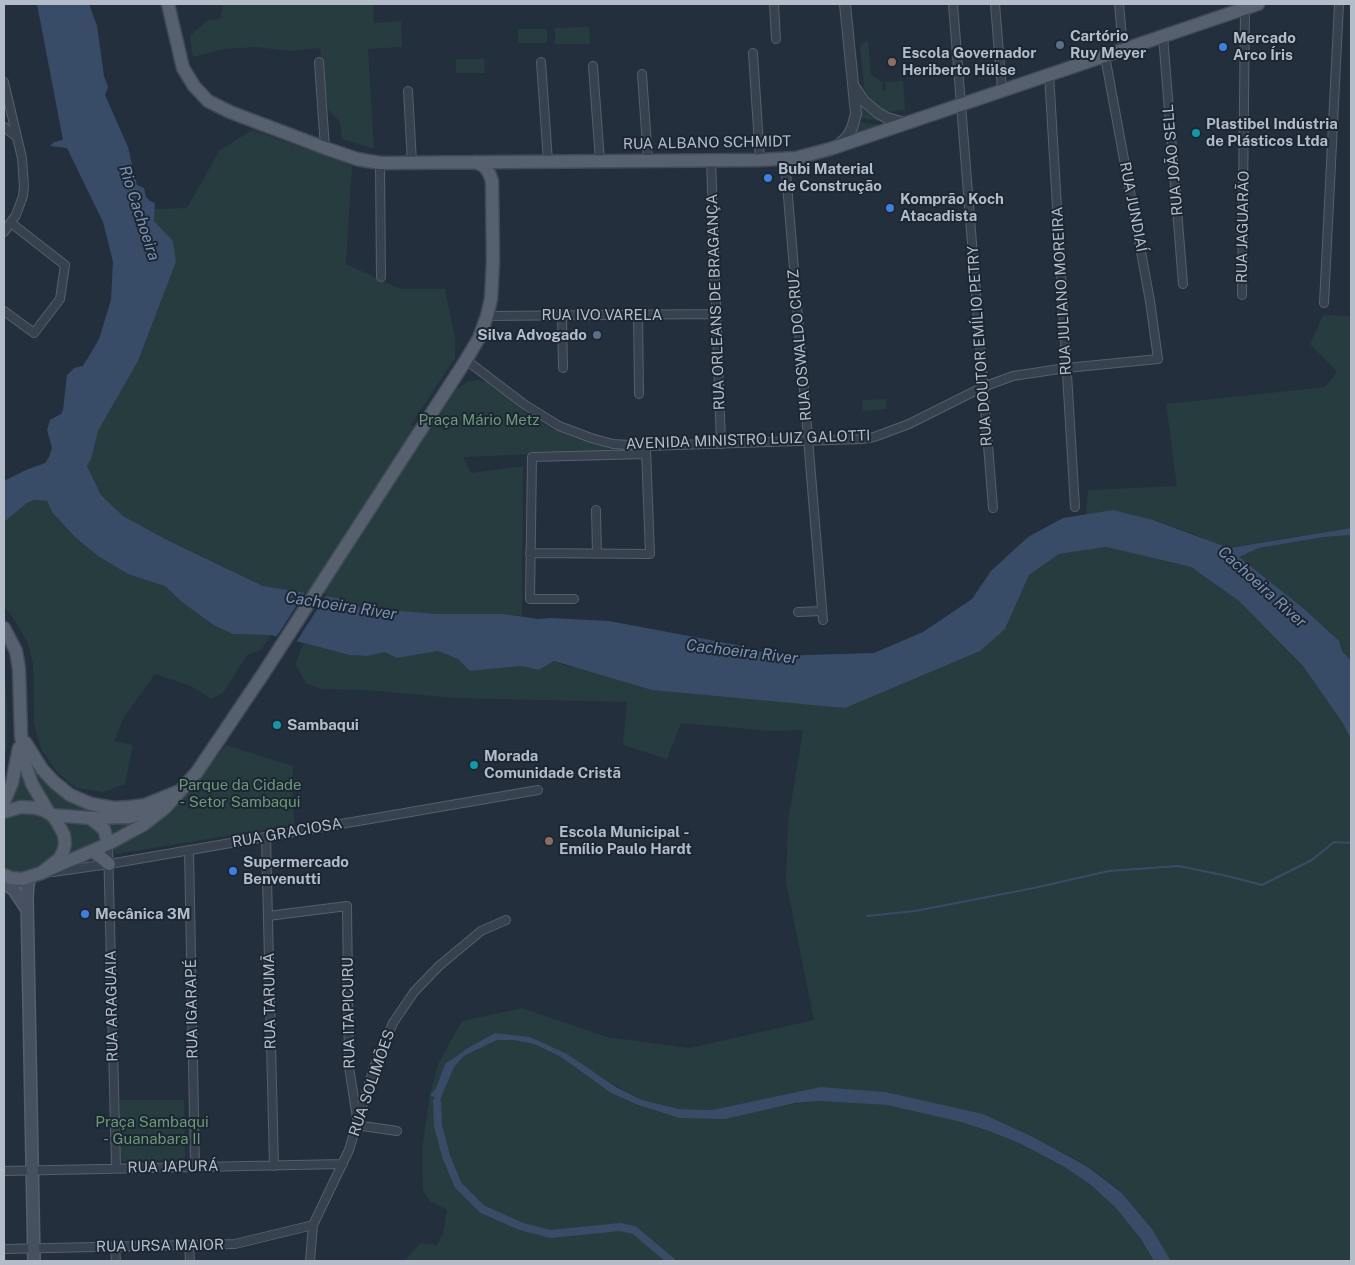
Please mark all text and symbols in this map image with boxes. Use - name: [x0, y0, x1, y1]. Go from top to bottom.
- place label: Cartório Ruy Meyer: [1070, 27, 1146, 62]
- place label: Mercado Arco Íris: [1233, 29, 1296, 64]
- marker: Cartório Ruy Meyer: [1054, 39, 1066, 51]
- marker: Mercado Arco Íris: [1217, 41, 1229, 53]
- place label: Escola Governador Heriberto Hülse: [902, 44, 1036, 79]
- marker: Escola Governador Heriberto Hülse: [886, 56, 898, 68]
- street label: RUA JOÃO SELL: [1159, 103, 1187, 217]
- place label: Plastibel Indústria de Plásticos Ltda: [1206, 115, 1338, 150]
- marker: Plastibel Indústria de Plásticos Ltda: [1190, 127, 1202, 139]
- street label: RUA ALBANO SCHMIDT: [623, 133, 791, 153]
- place label: Bubi Material de Construção: [778, 160, 882, 195]
- street label: RUA JUNDIAÍ: [1115, 160, 1151, 254]
- water label: Rio Cachoeira: [115, 163, 163, 263]
- street label: RUA JAGUARÃO: [1233, 171, 1253, 283]
- marker: Bubi Material de Construção: [762, 172, 774, 184]
- place label: Komprão Koch Atacadista: [900, 190, 1004, 225]
- street label: RUA ORLEANS DE BRAGANÇA: [703, 194, 729, 410]
- marker: Komprão Koch Atacadista: [884, 202, 896, 214]
- street label: RUA JULIANO MOREIRA: [1049, 206, 1075, 376]
- street label: RUA DOUTOR EMÍLIO PETRY: [964, 245, 996, 447]
- street label: RUA OSWALDO CRUZ: [784, 268, 816, 422]
- street label: RUA IVO VARELA: [541, 306, 663, 324]
- place label: Silva Advogado: [477, 326, 587, 344]
- marker: Silva Advogado: [591, 329, 603, 341]
- park label: Praça Mário Metz: [418, 411, 540, 429]
- street label: AVENIDA MINISTRO LUIZ GALOTTI: [625, 427, 871, 453]
- water label: Cachoeira River: [1214, 542, 1310, 632]
- water label: Cachoeira River: [284, 588, 398, 624]
- water label: Cachoeira River: [685, 636, 799, 668]
- place label: Sambaqui: [287, 716, 359, 734]
- marker: Sambaqui: [271, 719, 283, 731]
- place label: Morada Comunidade Cristã: [484, 747, 621, 782]
- marker: Morada Comunidade Cristã: [468, 759, 480, 771]
- park label: Parque da Cidade - Setor Sambaqui: [179, 776, 301, 811]
- street label: RUA GRACIOSA: [231, 814, 343, 852]
- place label: Escola Municipal - Emílio Paulo Hardt: [559, 823, 692, 858]
- marker: Escola Municipal - Emílio Paulo Hardt: [543, 835, 555, 847]
- place label: Supermercado Benvenutti: [243, 853, 349, 888]
- marker: Supermercado Benvenutti: [227, 865, 239, 877]
- place label: Mecânica 3M: [95, 905, 191, 923]
- marker: Mecânica 3M: [79, 908, 91, 920]
- street label: RUA ARAGUAIA: [102, 950, 122, 1062]
- street label: RUA TARUMÃ: [260, 953, 280, 1049]
- street label: RUA ITAPICURU: [339, 957, 359, 1069]
- street label: RUA IGARAPÉ: [182, 959, 202, 1059]
- street label: RUA SOLIMÕES: [345, 1027, 399, 1139]
- park label: Praça Sambaqui - Guanabara II: [95, 1113, 209, 1148]
- street label: RUA JAPURÁ: [127, 1157, 219, 1177]
- street label: RUA URSA MAIOR: [96, 1236, 224, 1256]

